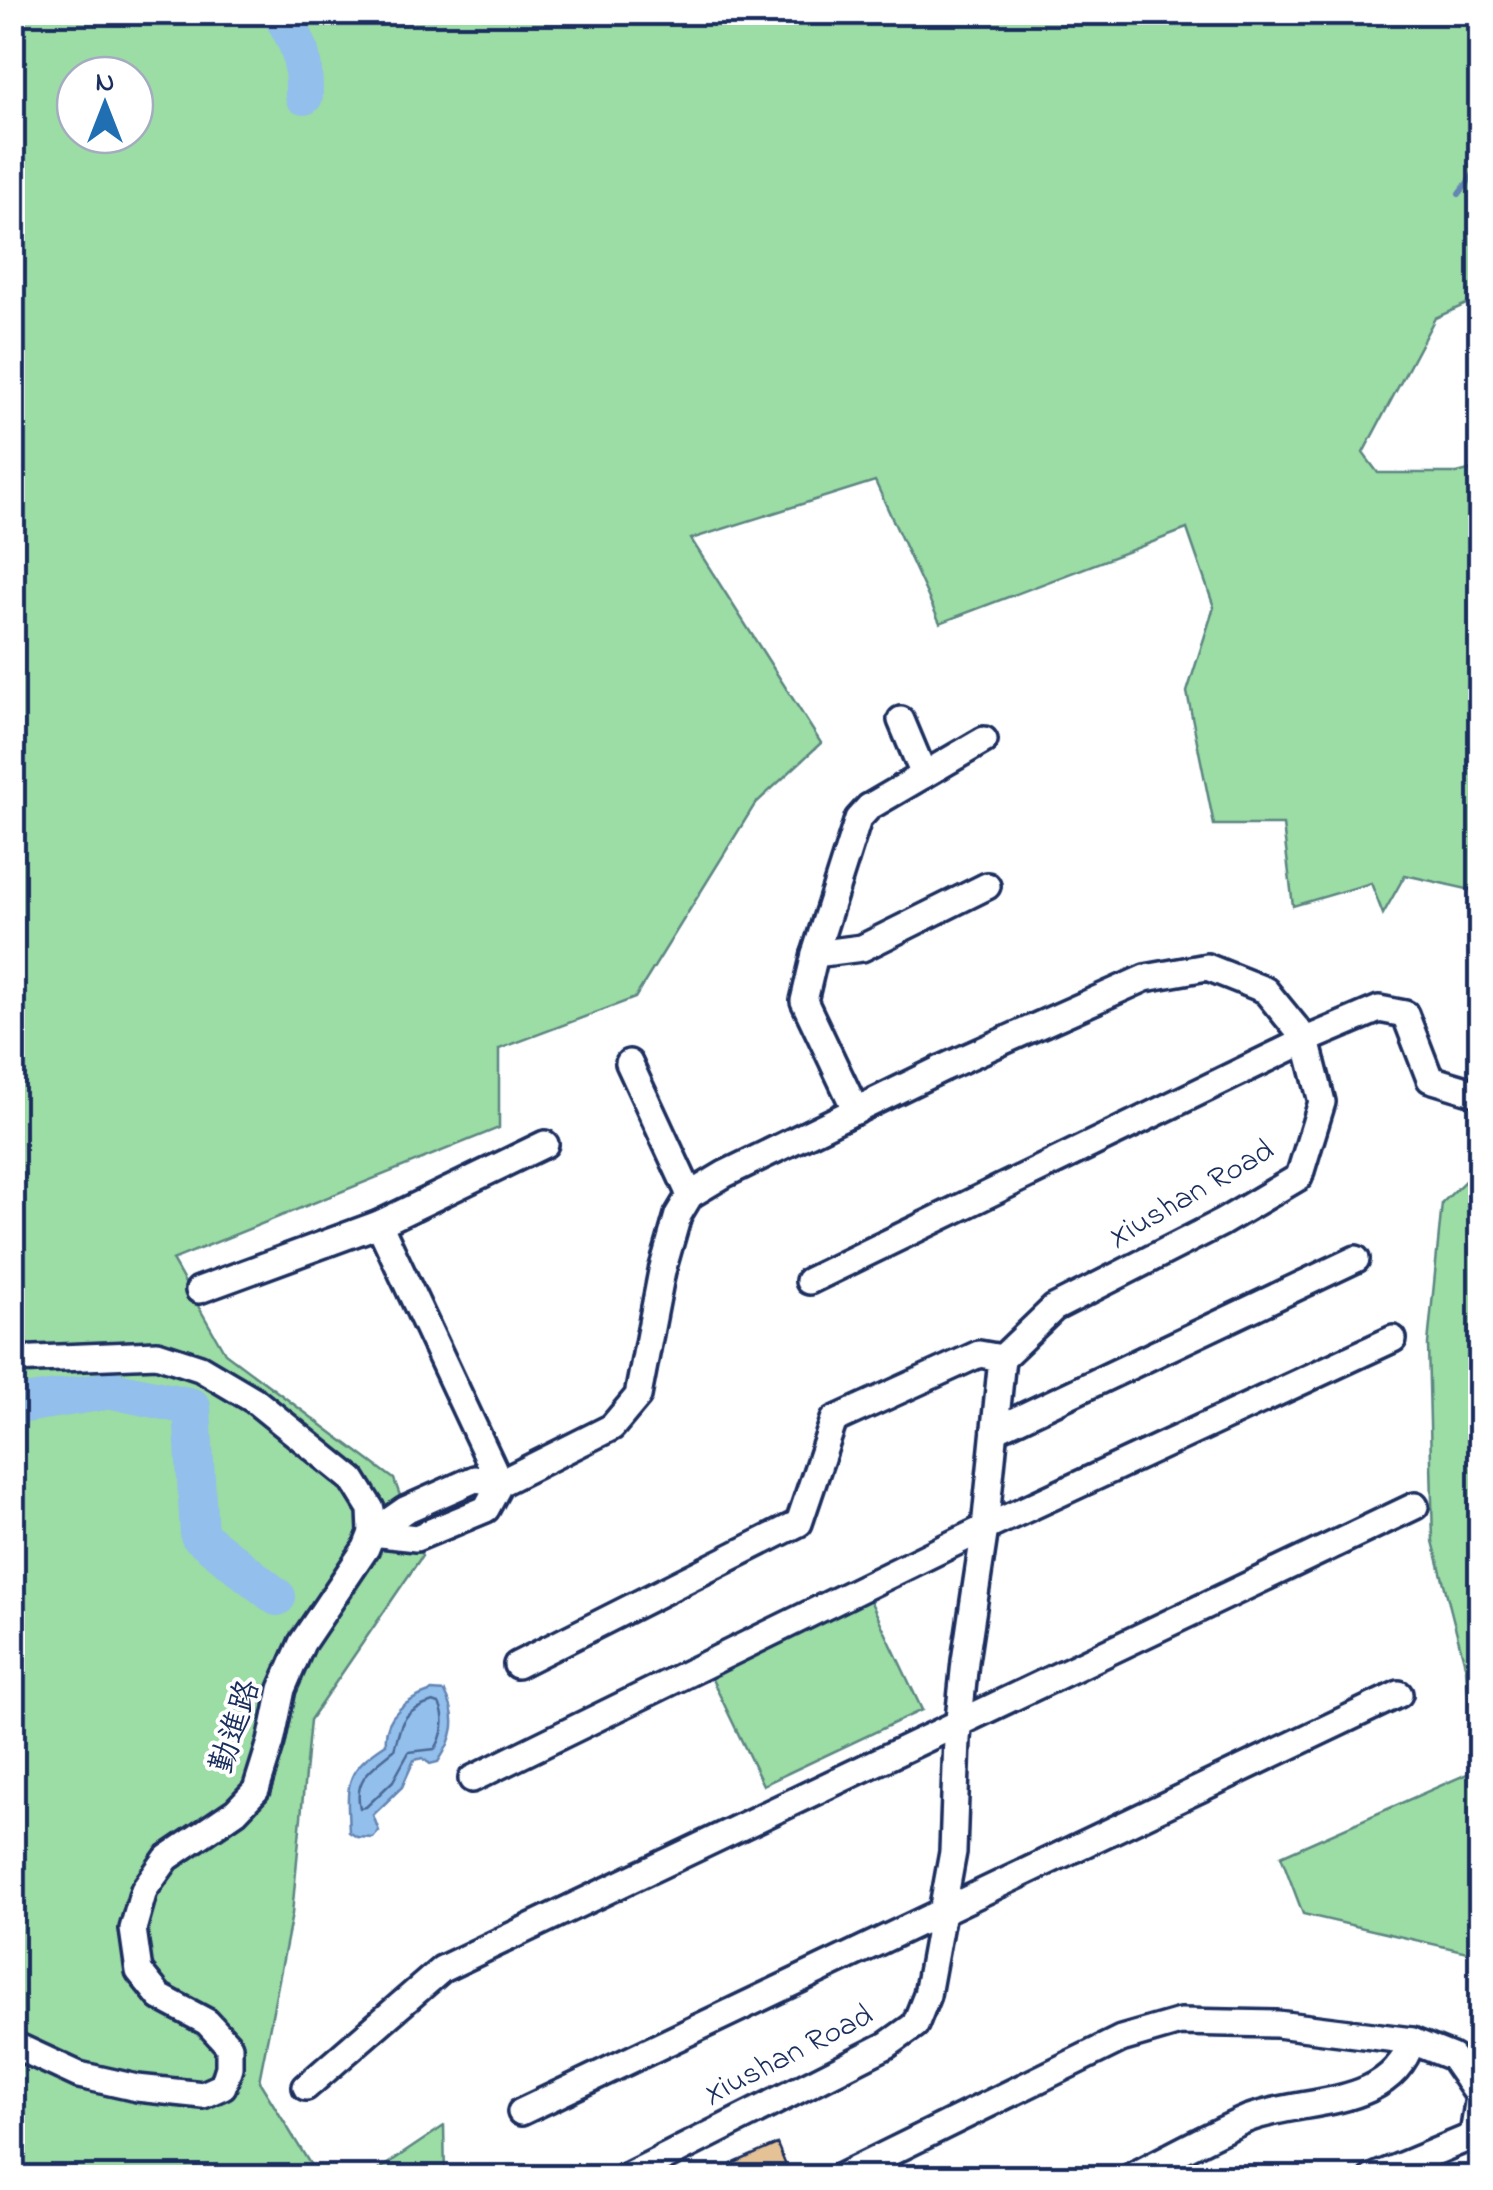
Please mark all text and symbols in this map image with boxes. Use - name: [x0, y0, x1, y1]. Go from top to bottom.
- north arrow: [55, 55, 155, 155]
- text: N: [96, 63, 114, 104]
- street label: Xiushan Road: [1100, 1129, 1284, 1261]
- street label: 勤進路: [200, 1674, 274, 1780]
- street label: Xiushan Road: [696, 1993, 882, 2119]

